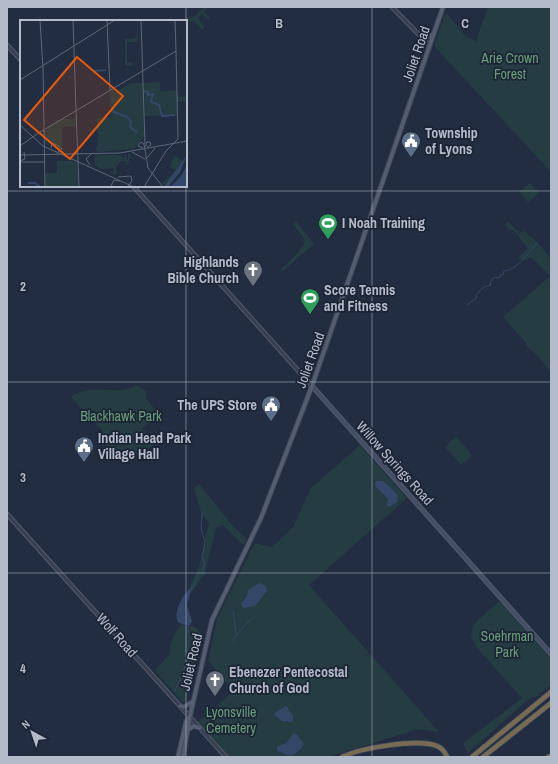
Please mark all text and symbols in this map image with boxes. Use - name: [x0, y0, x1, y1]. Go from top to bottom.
- text: B: [275, 15, 283, 32]
- text: C: [461, 15, 469, 32]
- inset map: [20, 20, 187, 187]
- street label: Joliet Road: [398, 24, 434, 84]
- park label: Arie Crown Forest: [480, 49, 539, 83]
- place label: Township of Lyons: [425, 124, 478, 158]
- public building icon: Township of Lyons: [400, 130, 422, 158]
- sports icon: I Noah Training: [317, 212, 339, 240]
- place label: I Noah Training: [342, 214, 425, 232]
- place label: Highlands Bible Church: [168, 253, 239, 287]
- church icon: Highlands Bible Church: [242, 259, 264, 287]
- text: 2: [20, 278, 26, 295]
- place label: Score Tennis and Fitness: [324, 281, 395, 315]
- sports icon: Score Tennis and Fitness: [299, 287, 321, 315]
- street label: Joliet Road: [292, 330, 328, 390]
- public building icon: The UPS Store: [260, 394, 282, 422]
- place label: The UPS Store: [177, 396, 257, 414]
- park label: Blackhawk Park: [80, 407, 162, 425]
- street label: Willow Springs Road: [352, 417, 438, 509]
- place label: Indian Head Park Village Hall: [98, 429, 192, 463]
- public building icon: Indian Head Park Village Hall: [73, 435, 95, 463]
- text: 3: [20, 469, 26, 486]
- street label: Wolf Road: [92, 609, 142, 661]
- park label: Soehrman Park: [481, 627, 533, 661]
- street label: Joliet Road: [176, 632, 206, 692]
- text: 4: [20, 660, 26, 677]
- place label: Ebenezer Pentecostal Church of God: [229, 663, 348, 697]
- church icon: Ebenezer Pentecostal Church of God: [204, 669, 226, 697]
- park label: Lyonsville Cemetery: [206, 703, 256, 737]
- north arrow: [12, 712, 52, 752]
- text: N: [19, 717, 33, 732]

